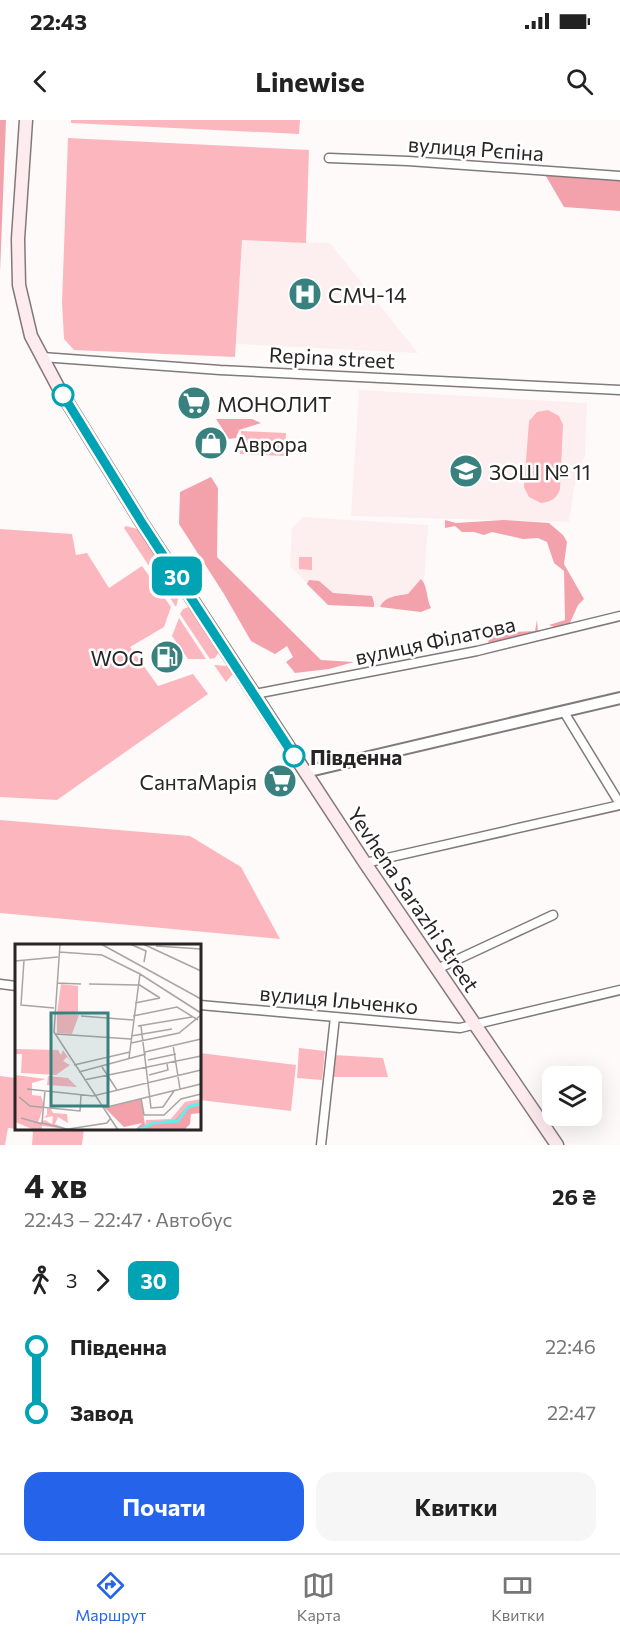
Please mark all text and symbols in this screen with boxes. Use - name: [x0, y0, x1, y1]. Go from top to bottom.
- text: 22:43: [30, 8, 87, 35]
- icon: back: [24, 65, 57, 98]
- text: Linewise: [255, 65, 365, 98]
- icon: search: [563, 65, 596, 98]
- street label: вулиця Рєпіна: [407, 131, 545, 165]
- hospital icon: СМЧ-14: [287, 276, 323, 312]
- place label: СМЧ-14: [328, 282, 407, 307]
- street label: Repina street: [268, 341, 396, 373]
- unlabelled marker: [52, 384, 74, 406]
- supermarket icon: МОНОЛИТ: [176, 385, 212, 421]
- place label: МОНОЛИТ: [217, 391, 332, 416]
- shop icon: Аврора: [193, 425, 229, 461]
- place label: Аврора: [234, 431, 308, 456]
- school or university icon: ЗОШ № 11: [448, 453, 484, 489]
- place label: ЗОШ № 11: [489, 459, 591, 484]
- line badge: 30: [150, 556, 204, 596]
- text: 30: [164, 564, 190, 589]
- street label: вулиця Філатова: [353, 611, 517, 669]
- fuel station icon: WOG: [149, 639, 185, 675]
- place label: WOG: [90, 645, 144, 670]
- place label: Південна: [310, 744, 402, 769]
- marker: Південна: [283, 745, 305, 767]
- supermarket icon: СантаМарія: [262, 763, 298, 799]
- place label: СантаМарія: [140, 769, 257, 794]
- street label: Yevhena Sarazhi Street: [343, 802, 485, 996]
- inset map: [15, 944, 201, 1130]
- street label: вулиця Ільченко: [259, 980, 419, 1018]
- map controls: [542, 1066, 602, 1126]
- button: layers: [542, 1066, 602, 1126]
- text: 4 хв: [24, 1164, 87, 1205]
- text: 26 ₴: [552, 1183, 596, 1210]
- text: 22:43 – 22:47 · Автобус: [24, 1207, 232, 1231]
- icon: walk: [24, 1264, 57, 1297]
- icon: forward: [86, 1264, 119, 1297]
- text: 3: [66, 1268, 77, 1292]
- text: 30: [140, 1268, 167, 1293]
- text: Південна: [70, 1333, 167, 1360]
- text: 22:46: [545, 1334, 596, 1358]
- text: Завод: [70, 1399, 133, 1426]
- text: 22:47: [547, 1400, 596, 1424]
- button: Почати: [24, 1472, 304, 1541]
- button: Квитки: [316, 1472, 596, 1541]
- tab: Маршрут: [75, 1569, 146, 1624]
- tab: Карта: [297, 1569, 341, 1624]
- tab: Квитки: [491, 1569, 545, 1624]

